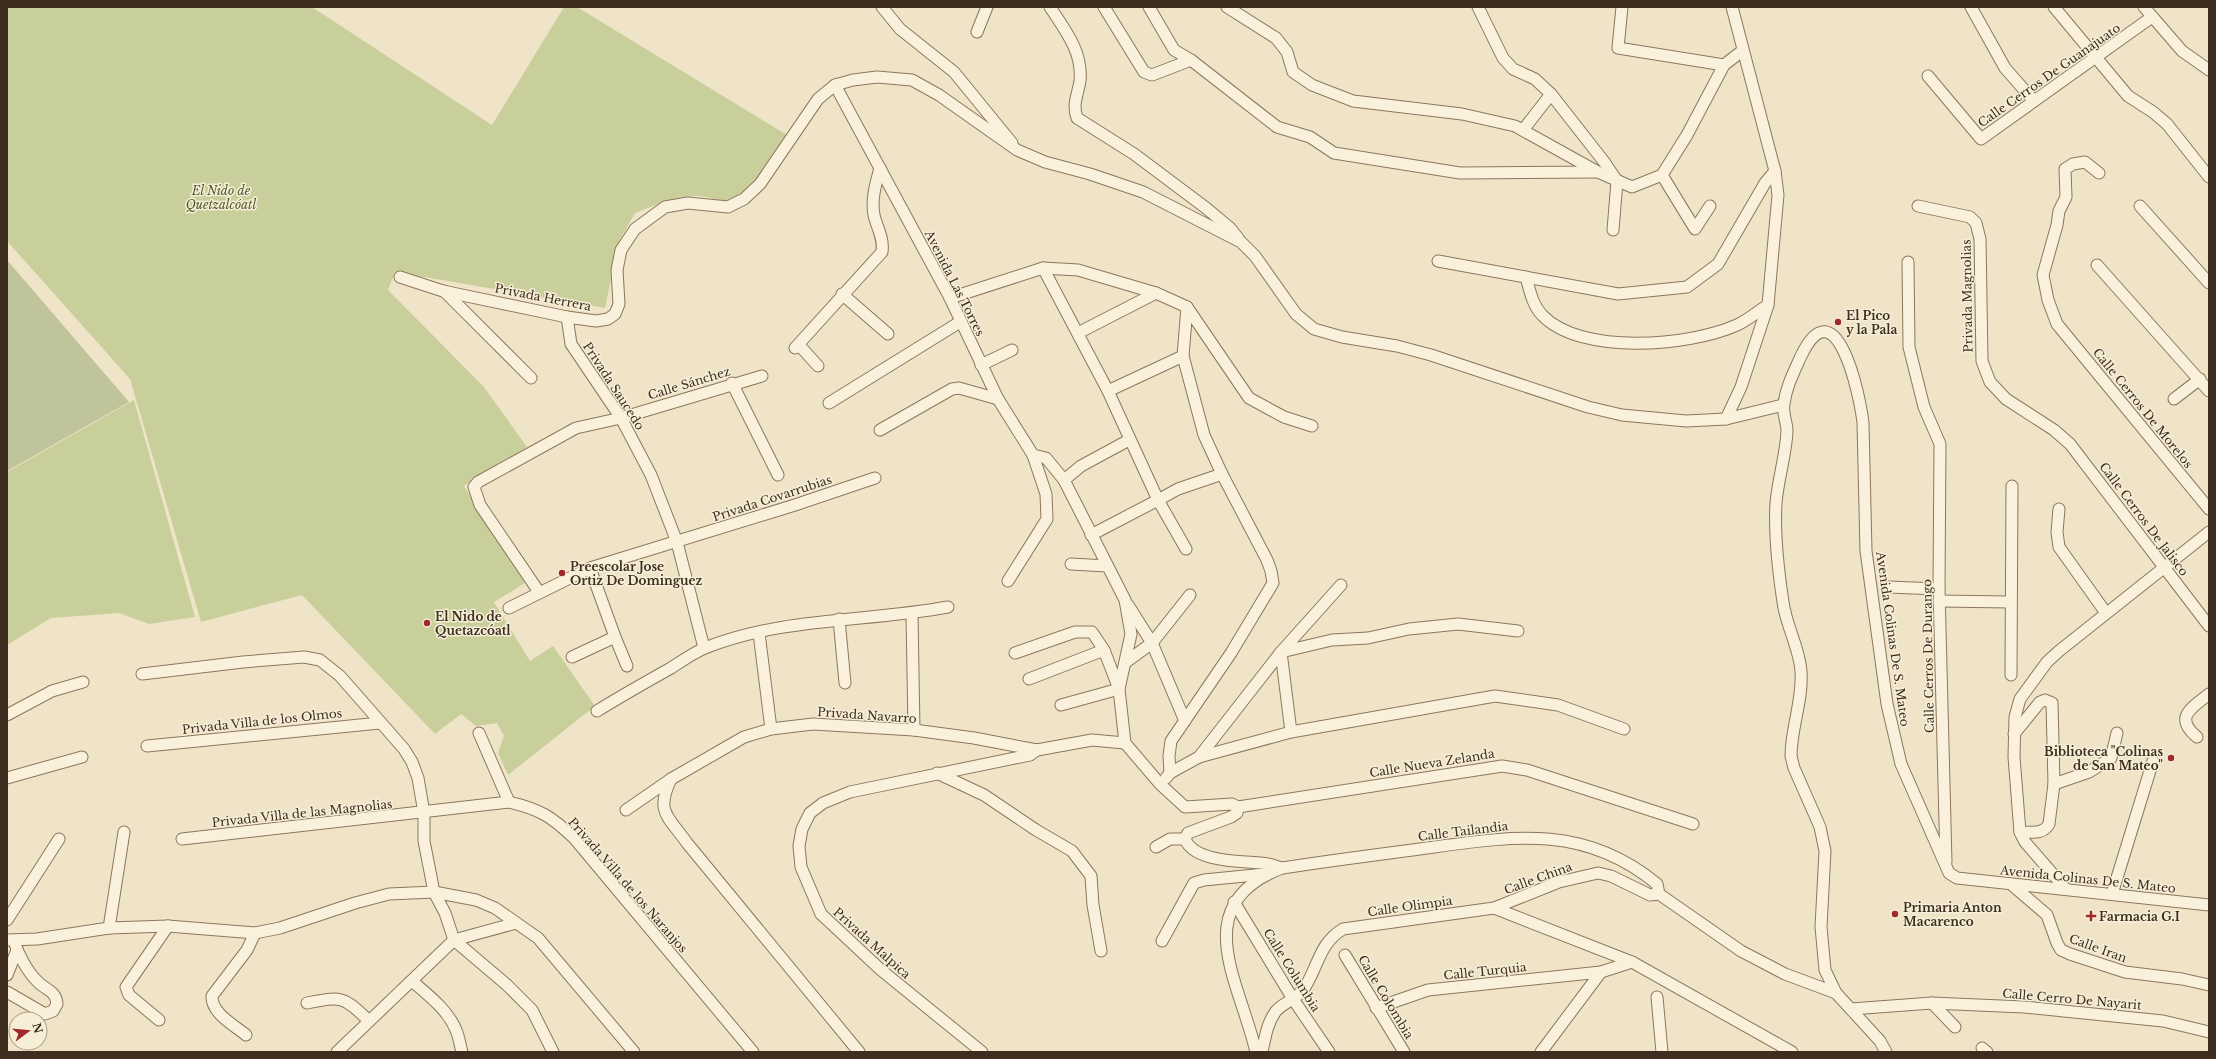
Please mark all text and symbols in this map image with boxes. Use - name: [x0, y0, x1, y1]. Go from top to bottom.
- street label: Calle Cerros De Guanajuato: [1975, 20, 2123, 130]
- park label: El Nido de Quetzalcóatl: [186, 183, 256, 212]
- street label: Avenida Las Torres: [921, 227, 988, 338]
- street label: Privada Magnolias: [1959, 239, 1975, 353]
- street label: Privada Herrera: [493, 280, 593, 314]
- place label: El Pico y la Pala: [1846, 308, 1898, 337]
- marker: El Pico y la Pala: [1833, 317, 1843, 327]
- street label: Privada Saucedo: [580, 339, 648, 433]
- street label: Calle Cerros De Morelos: [2090, 345, 2196, 471]
- street label: Calle Sánchez: [646, 363, 732, 403]
- street label: Calle Cerros De Jalisco: [2096, 459, 2192, 579]
- street label: Privada Covarrubias: [710, 472, 834, 524]
- street label: Avenida Colinas De S. Mateo: [1873, 550, 1913, 728]
- place label: Preescolar Jose Ortiz De Dominguez: [570, 559, 703, 588]
- marker: Preescolar Jose Ortiz De Dominguez: [557, 568, 567, 578]
- street label: Calle Cerros De Durango: [1919, 579, 1937, 733]
- place label: El Nido de Quetazcóatl: [435, 609, 511, 638]
- marker: El Nido de Quetazcóatl: [422, 618, 432, 628]
- street label: Privada Navarro: [817, 704, 917, 726]
- street label: Privada Villa de los Olmos: [181, 705, 343, 737]
- place label: Biblioteca "Colinas de San Mateo": [2044, 744, 2163, 773]
- street label: Calle Nueva Zelanda: [1368, 746, 1496, 780]
- marker: Biblioteca "Colinas de San Mateo": [2166, 753, 2176, 763]
- street label: Privada Villa de las Magnolias: [211, 796, 393, 830]
- street label: Privada Villa de los Naranjos: [565, 814, 691, 956]
- street label: Calle Tailandia: [1417, 818, 1509, 844]
- street label: Calle China: [1502, 859, 1574, 897]
- street label: Avenida Colinas De S. Mateo: [1998, 862, 2177, 896]
- street label: Calle Olimpia: [1367, 893, 1454, 919]
- place label: Primaria Anton Macarenco: [1903, 900, 2002, 929]
- street label: Privada Malpica: [830, 904, 914, 982]
- marker: Primaria Anton Macarenco: [1890, 909, 1900, 919]
- place label: Farmacia G.I: [2099, 909, 2180, 924]
- marker: Farmacia G.I: [2086, 911, 2096, 921]
- street label: Calle Columbia: [1260, 926, 1324, 1015]
- street label: Calle Iran: [2067, 931, 2129, 965]
- street label: Calle Colombia: [1355, 952, 1417, 1042]
- street label: Calle Turquia: [1443, 959, 1528, 983]
- street label: Calle Cerro De Nayarit: [2002, 985, 2143, 1013]
- north arrow: [8, 1011, 48, 1051]
- text: N: [29, 1021, 46, 1036]

